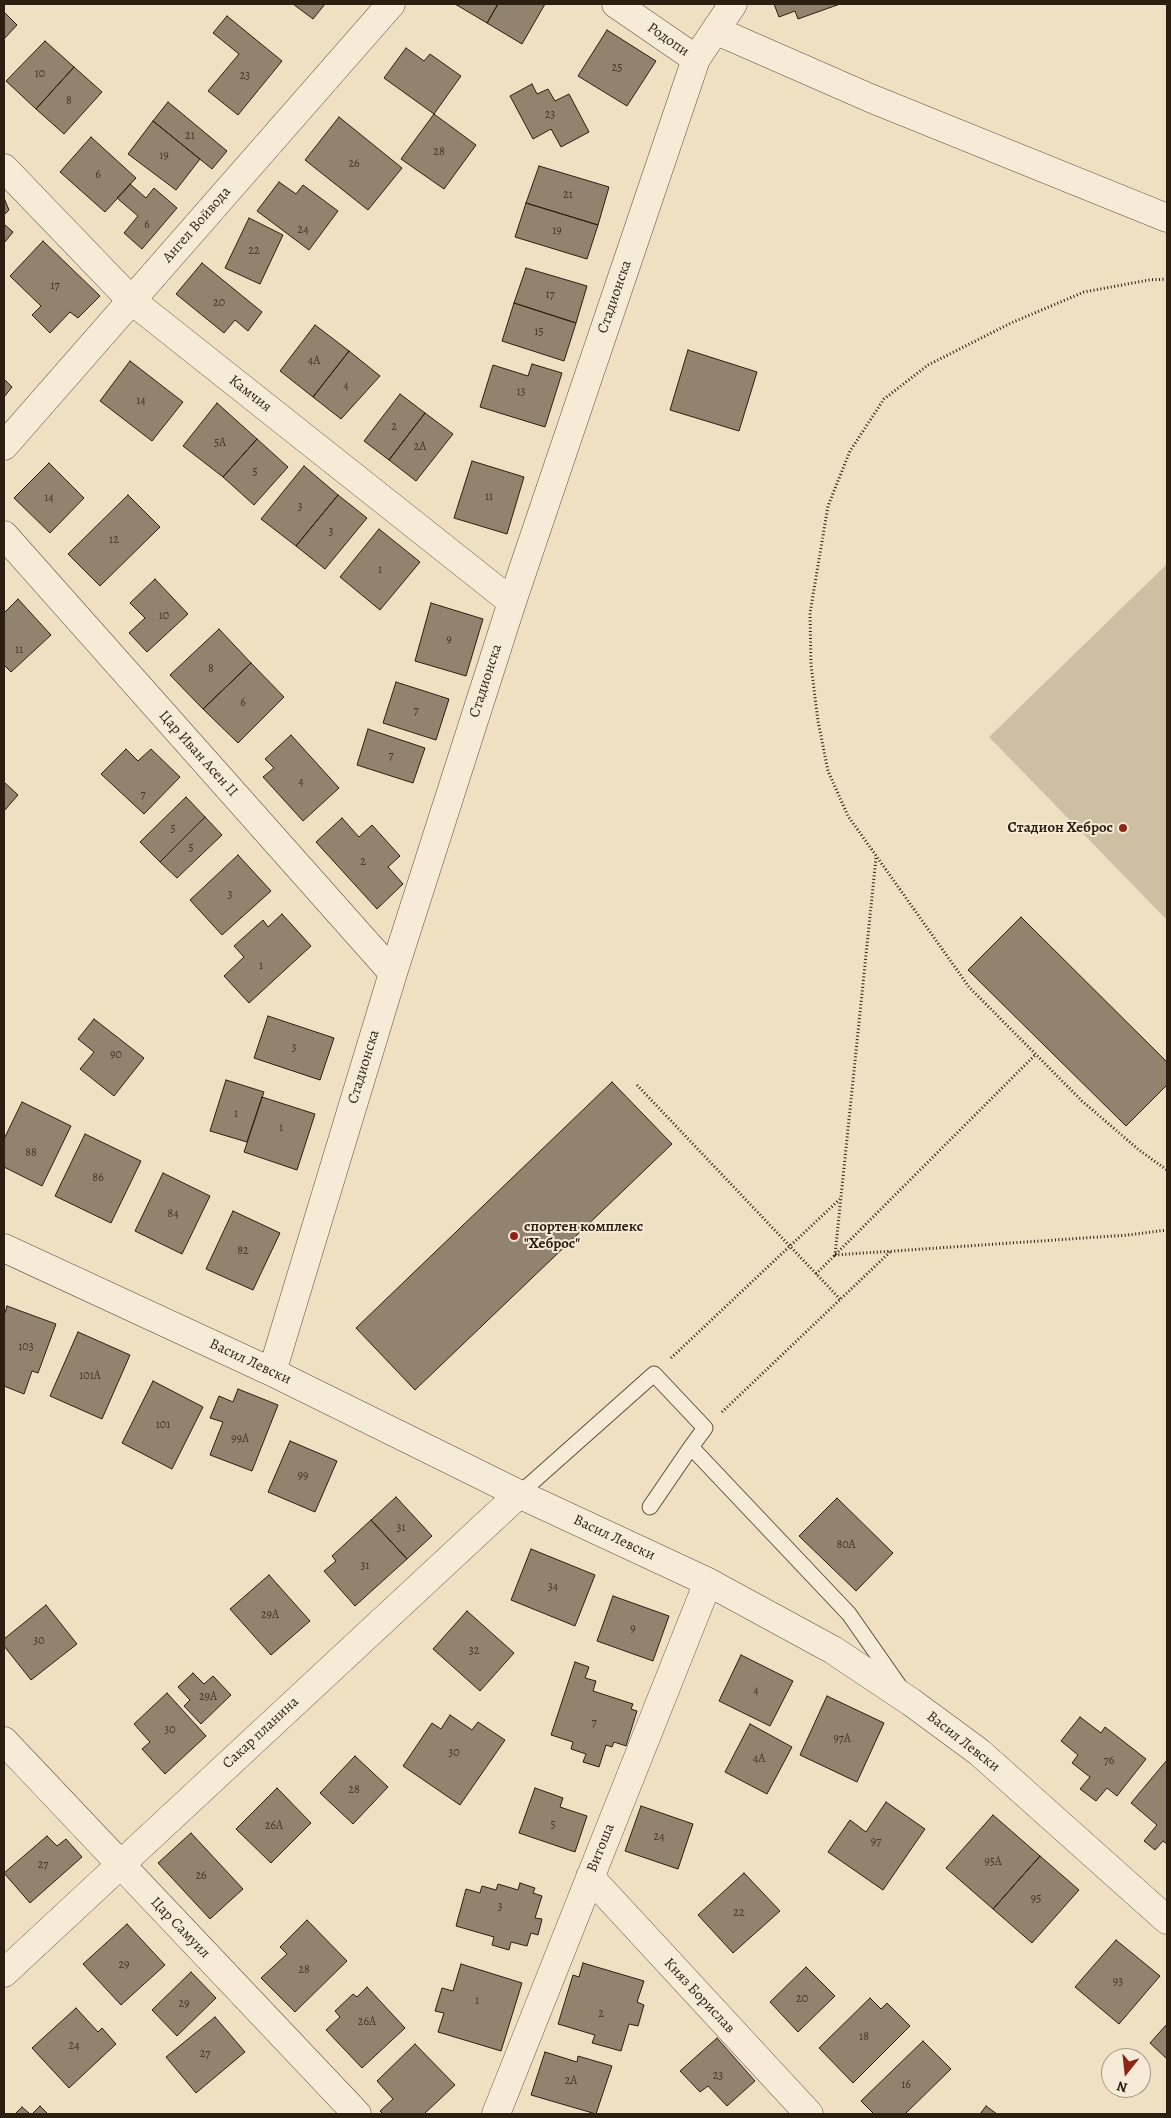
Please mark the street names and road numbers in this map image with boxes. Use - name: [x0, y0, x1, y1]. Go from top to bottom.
- street label: Родопи: [643, 19, 693, 61]
- street label: Ангел Войвода: [159, 183, 235, 267]
- street label: Стадионска: [594, 258, 636, 336]
- street label: Камчия: [225, 372, 275, 416]
- street label: Стадионска: [466, 642, 506, 720]
- street label: Цар Иван Асен II: [155, 707, 241, 801]
- street label: Стадионска: [344, 1028, 384, 1106]
- street label: Васил Левски: [206, 1335, 294, 1389]
- street label: Васил Левски: [570, 1511, 658, 1565]
- street label: Сакар планина: [219, 1693, 303, 1773]
- street label: Васил Левски: [923, 1708, 1003, 1776]
- street label: Витоша: [583, 1821, 619, 1875]
- street label: Цар Самуил: [146, 1894, 214, 1962]
- street label: Княз Борислав: [660, 1955, 738, 2037]

